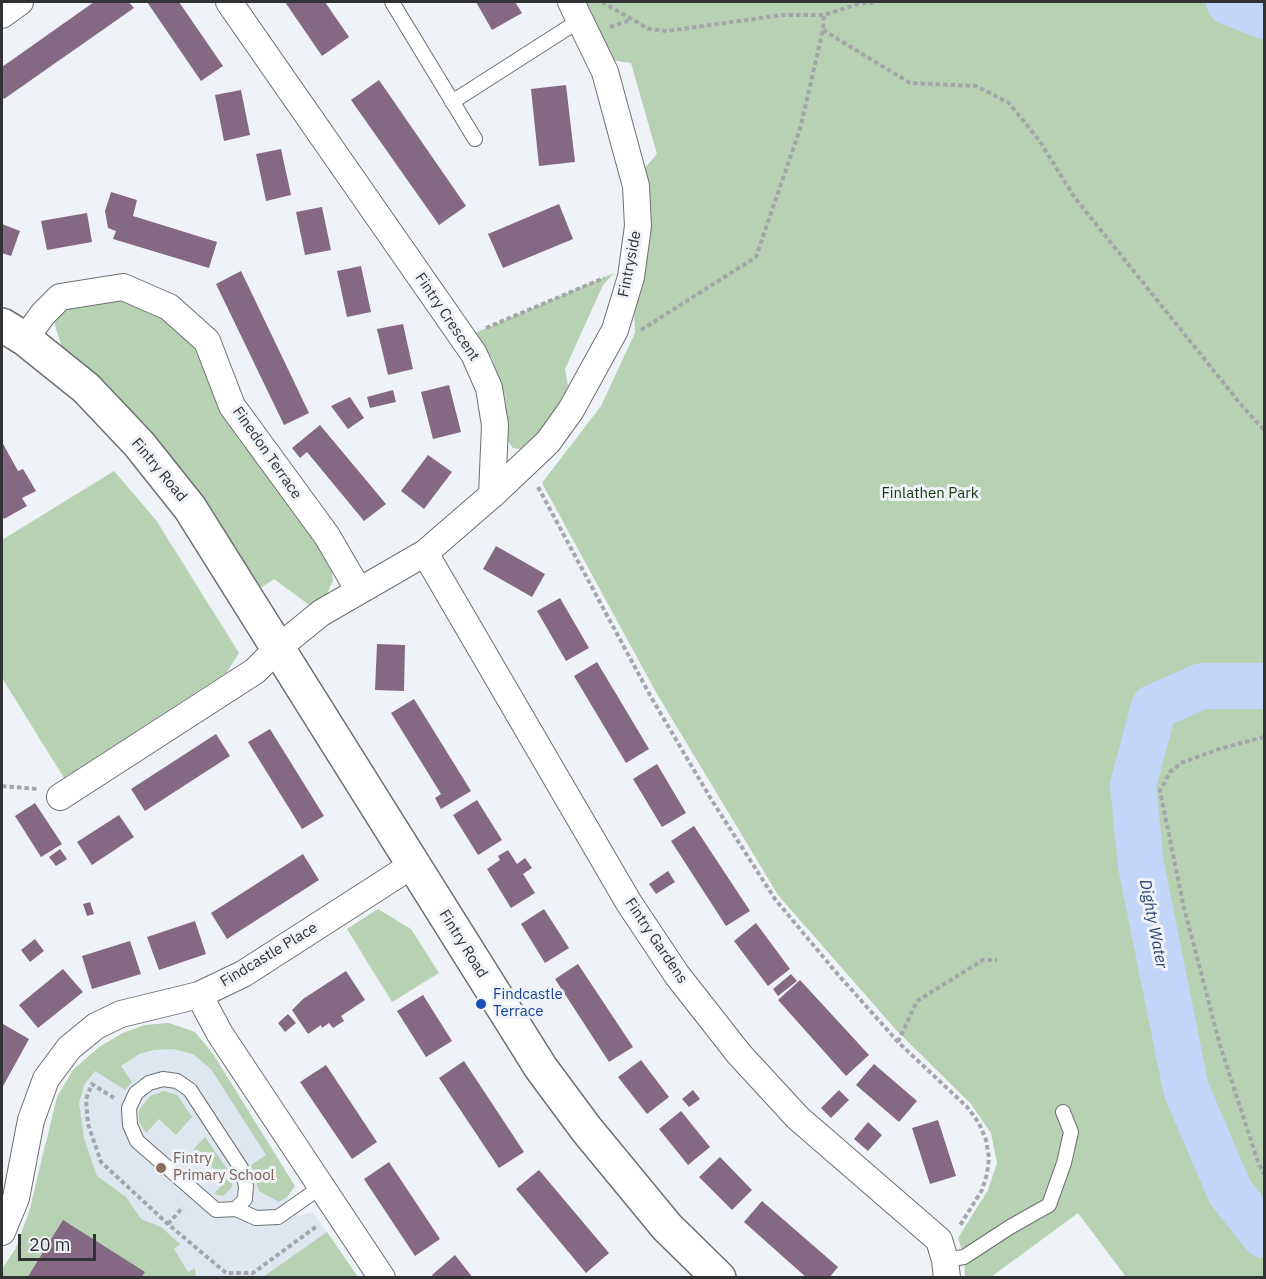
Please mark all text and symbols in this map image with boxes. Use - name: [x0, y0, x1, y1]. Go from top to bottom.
- street label: Fintryside: [615, 229, 645, 299]
- street label: Fintry Crescent: [411, 270, 483, 364]
- street label: Finedon Terrace: [228, 403, 306, 503]
- street label: Fintry Road: [127, 435, 191, 505]
- park label: Finlathen Park: [881, 485, 979, 503]
- water label: Dighty Water: [1135, 878, 1171, 970]
- street label: Fintry Gardens: [621, 895, 691, 987]
- street label: Fintry Road: [435, 907, 491, 981]
- street label: Findcastle Place: [217, 919, 321, 991]
- place label: Findcastle Terrace: [493, 986, 563, 1021]
- marker: Findcastle Terrace: [474, 997, 488, 1011]
- place label: Fintry Primary School: [173, 1150, 275, 1185]
- marker: Fintry Primary School: [154, 1161, 168, 1175]
- scale bar: [21, 1222, 99, 1260]
- text: 20 m: [29, 1233, 71, 1256]

